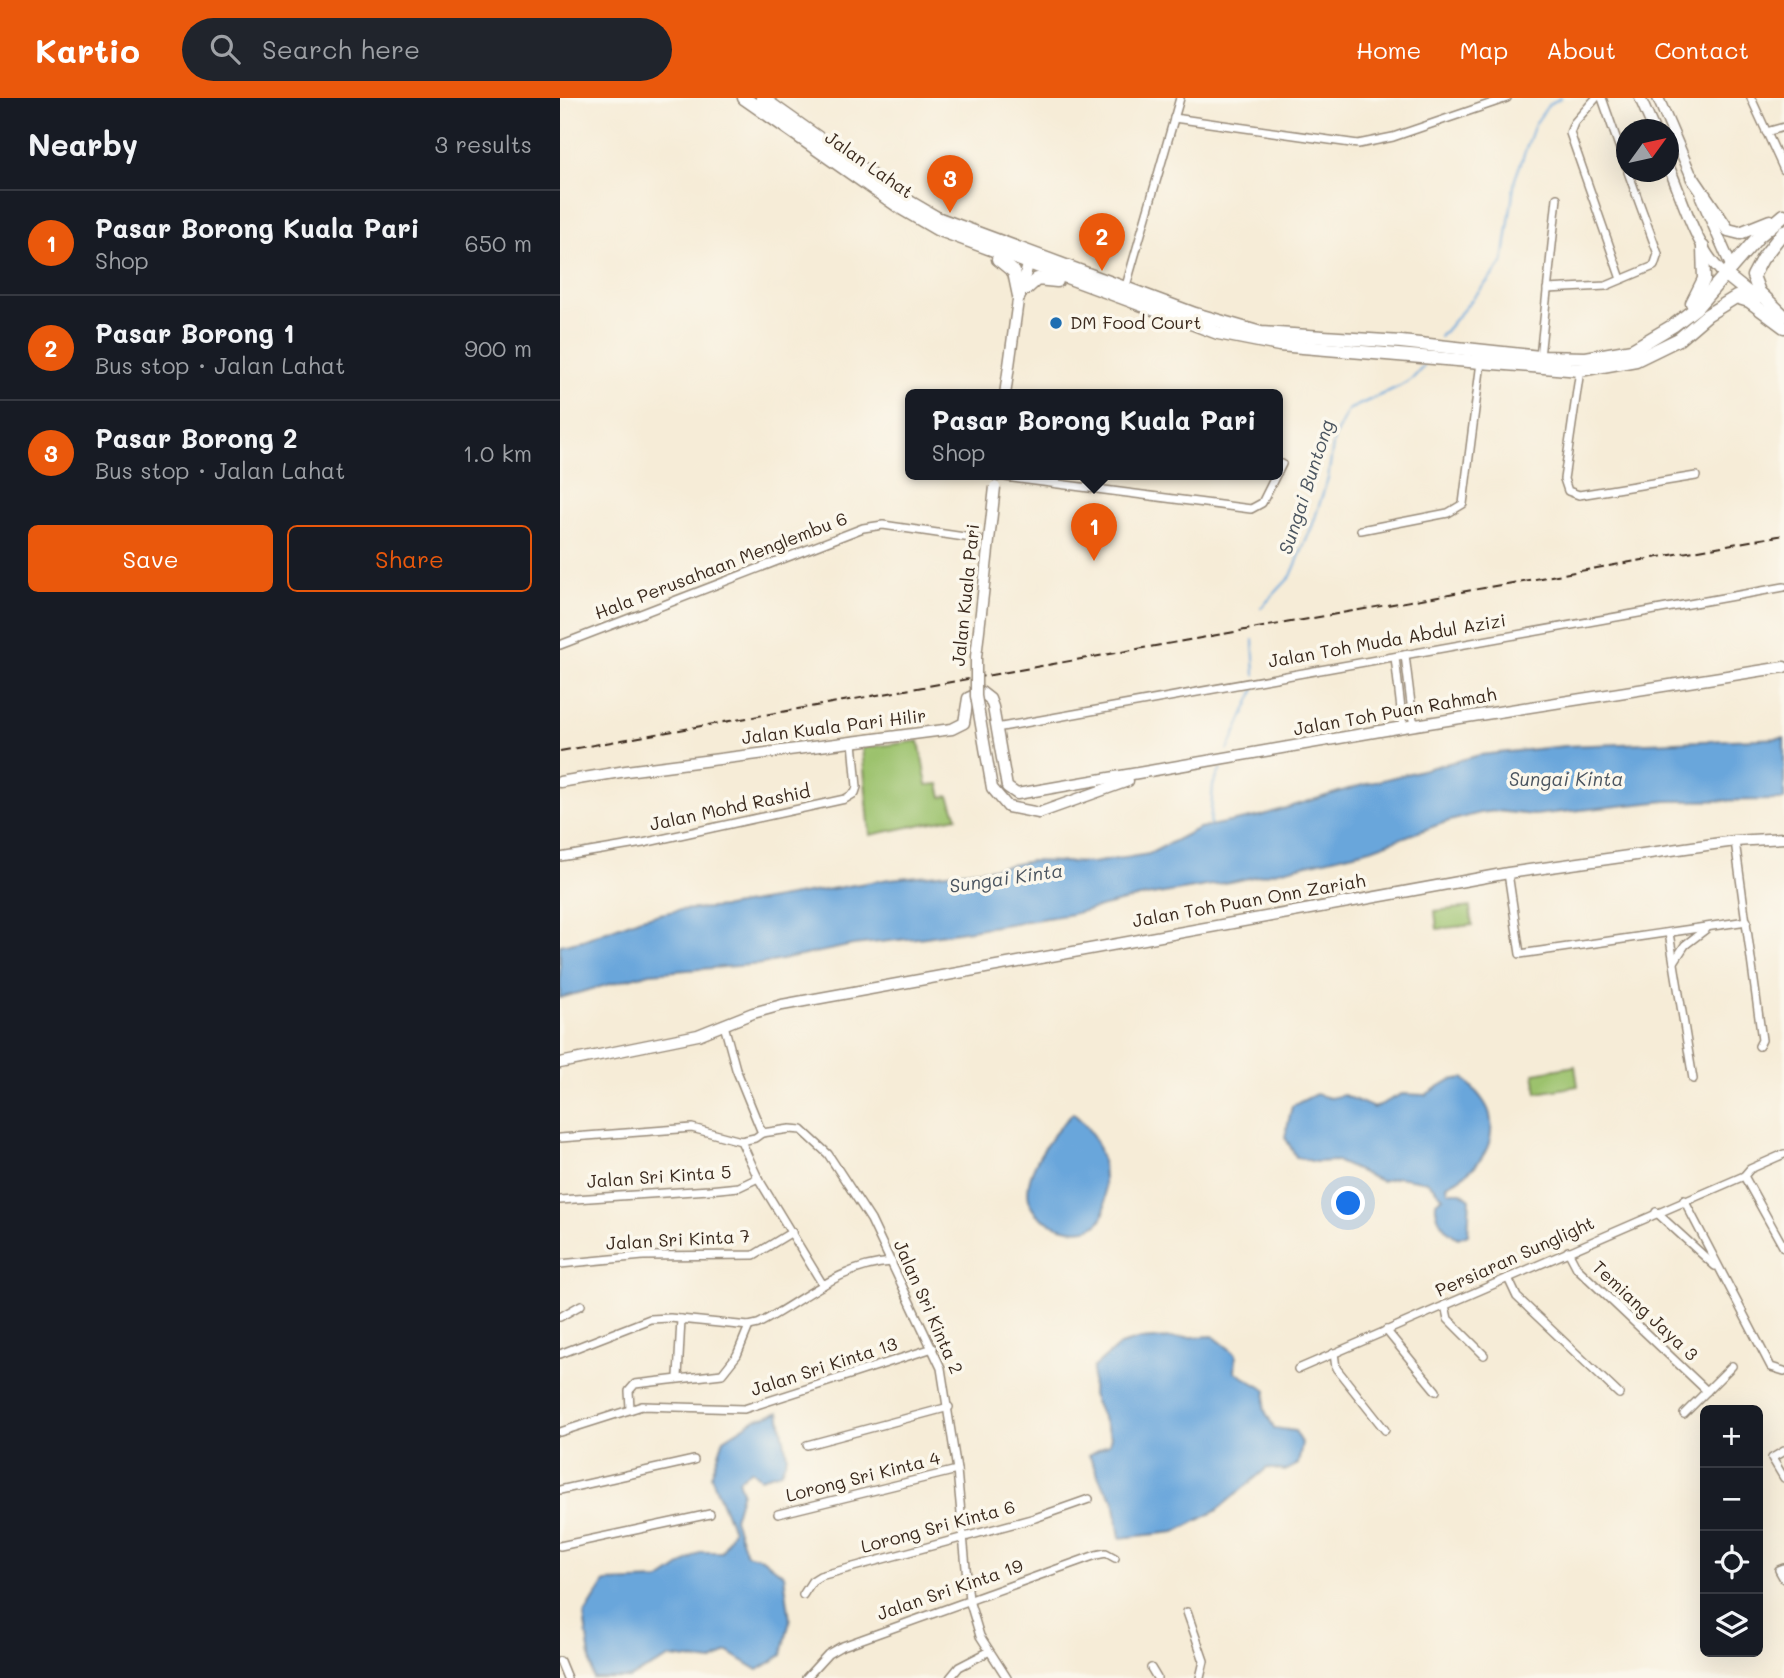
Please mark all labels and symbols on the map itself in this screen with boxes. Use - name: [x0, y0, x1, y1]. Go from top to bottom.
- north arrow: [1616, 119, 1679, 182]
- street label: Jalan Lahat: [821, 125, 918, 203]
- pin: 3: [927, 155, 973, 213]
- pin: 2: [1079, 213, 1125, 271]
- place label: DM Food Court: [1070, 310, 1201, 334]
- marker: DM Food Court: [1048, 315, 1064, 331]
- water label: Sungai Buntong: [1272, 416, 1339, 557]
- pin: 1: [1071, 503, 1117, 561]
- street label: Hala Perusahaan Menglembu 6: [591, 506, 850, 624]
- street label: Jalan Kuala Pari: [946, 523, 984, 667]
- street label: Jalan Toh Muda Abdul Azizi: [1266, 607, 1507, 673]
- street label: Jalan Toh Puan Rahmah: [1292, 681, 1498, 741]
- street label: Jalan Kuala Pari Hilir: [740, 703, 928, 749]
- water label: Sungai Kinta: [1509, 766, 1623, 791]
- street label: Jalan Mohd Rashid: [647, 778, 812, 836]
- water label: Sungai Kinta: [948, 857, 1064, 898]
- street label: Jalan Toh Puan Onn Zariah: [1130, 868, 1367, 932]
- street label: Jalan Sri Kinta 5: [586, 1159, 732, 1193]
- your location: [1331, 1186, 1365, 1220]
- street label: Persiaran Sunglight: [1431, 1210, 1598, 1302]
- street label: Jalan Sri Kinta 7: [605, 1223, 751, 1255]
- street label: Jalan Sri Kinta 2: [889, 1236, 969, 1377]
- street label: Temiang Jaya 3: [1588, 1255, 1704, 1366]
- street label: Jalan Sri Kinta 13: [747, 1331, 900, 1401]
- street label: Lorong Sri Kinta 4: [783, 1445, 943, 1507]
- street label: Lorong Sri Kinta 6: [858, 1494, 1017, 1558]
- street label: Jalan Sri Kinta 19: [873, 1553, 1026, 1625]

